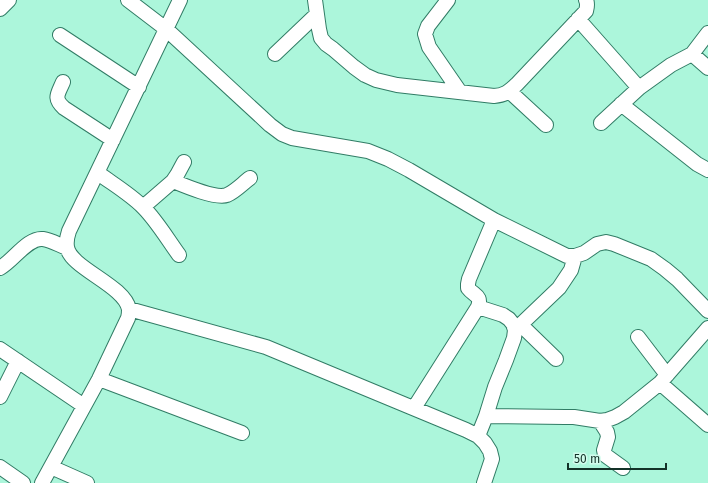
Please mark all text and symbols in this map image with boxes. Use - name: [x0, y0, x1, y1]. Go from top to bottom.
- scale bar: [568, 445, 666, 471]
- text: 50 m: [574, 452, 600, 466]

